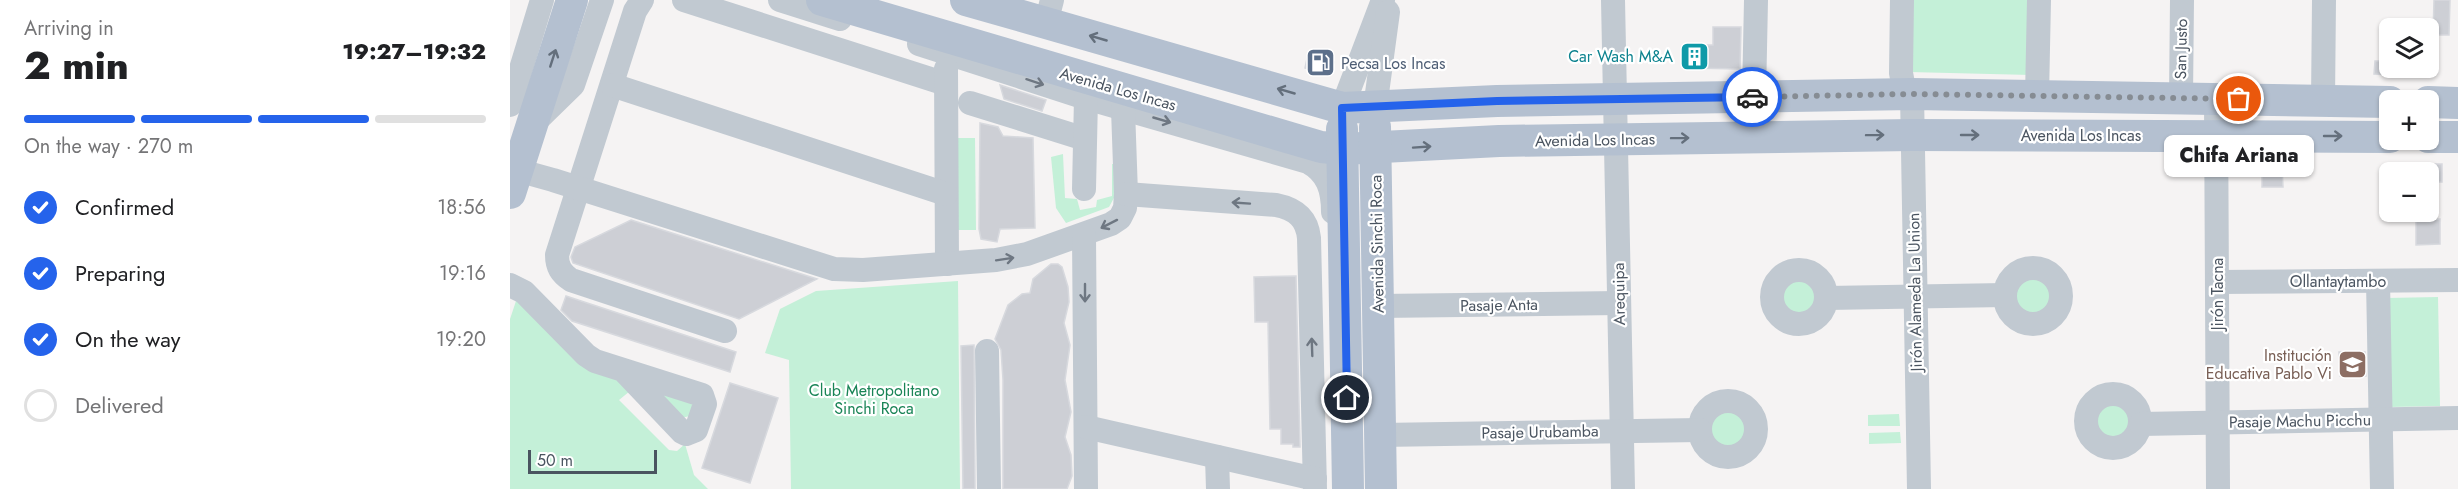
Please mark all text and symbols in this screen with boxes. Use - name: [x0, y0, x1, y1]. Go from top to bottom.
- text: Arriving in: [24, 14, 114, 43]
- street label: San Justo: [2169, 18, 2193, 80]
- map controls: [2379, 18, 2439, 222]
- button: layers: [2379, 18, 2439, 78]
- one-way arrow: [1089, 31, 1108, 43]
- text: 19:27–19:32: [342, 35, 486, 67]
- text: 2 min: [24, 37, 129, 94]
- building icon: Car Wash M&A: [1678, 40, 1710, 72]
- place label: Car Wash M&A: [1568, 45, 1673, 68]
- fuel station icon: Pecsa Los Incas: [1304, 47, 1336, 79]
- one-way arrow: [548, 49, 559, 68]
- place label: Pecsa Los Incas: [1341, 52, 1445, 75]
- street label: Avenida Los Incas: [1057, 61, 1179, 117]
- courier: [1722, 67, 1782, 127]
- pin: [2213, 73, 2264, 124]
- one-way arrow: [1025, 77, 1044, 88]
- icon: car: [1736, 81, 1769, 114]
- icon: bag: [2222, 82, 2255, 115]
- one-way arrow: [1277, 85, 1296, 97]
- button: +: [2379, 90, 2439, 150]
- one-way arrow: [1152, 115, 1171, 126]
- street label: Avenida Los Incas: [2021, 124, 2141, 147]
- street label: Avenida Los Incas: [1535, 127, 1655, 153]
- one-way arrow: [1960, 129, 1980, 141]
- one-way arrow: [1864, 130, 1884, 141]
- one-way arrow: [2323, 130, 2343, 142]
- text: On the way · 270 m: [24, 132, 193, 161]
- one-way arrow: [1669, 133, 1689, 144]
- callout: Chifa Ariana: [2164, 135, 2314, 177]
- one-way arrow: [1411, 141, 1431, 152]
- text: Chifa Ariana: [2179, 141, 2299, 170]
- button: −: [2379, 162, 2439, 222]
- street label: Avenida Sinchi Roca: [1364, 175, 1390, 313]
- icon: check: [24, 191, 57, 224]
- text: Confirmed: [75, 191, 174, 223]
- text: 18:56: [437, 193, 486, 222]
- one-way arrow: [1232, 197, 1252, 208]
- street label: Jirón Alameda La Union: [1902, 212, 1928, 374]
- one-way arrow: [1101, 218, 1118, 230]
- one-way arrow: [994, 253, 1014, 264]
- icon: check: [24, 257, 57, 290]
- text: Preparing: [75, 257, 166, 289]
- street label: Jirón Tacna: [2206, 258, 2229, 332]
- text: 19:16: [439, 259, 486, 288]
- street label: Arequipa: [1607, 263, 1631, 325]
- street label: Ollantaytambo: [2290, 270, 2386, 293]
- one-way arrow: [1079, 283, 1090, 303]
- street label: Pasaje Anta: [1460, 293, 1538, 317]
- icon: check: [24, 323, 57, 356]
- text: On the way: [75, 323, 180, 355]
- text: 19:20: [436, 325, 486, 354]
- one-way arrow: [1306, 337, 1317, 357]
- place label: Institución Educativa Pablo Vi: [2206, 344, 2332, 385]
- school or university icon: Institución Educativa Pablo Vi: [2337, 348, 2369, 380]
- pin: [1321, 372, 1372, 423]
- park label: Club Metropolitano Sinchi Roca: [809, 379, 939, 420]
- icon: home: [1330, 381, 1363, 414]
- text: Delivered: [75, 389, 164, 421]
- street label: Pasaje Machu Picchu: [2229, 408, 2371, 434]
- street label: Pasaje Urubamba: [1481, 419, 1599, 445]
- scale bar: [528, 447, 657, 474]
- text: 50 m: [537, 449, 573, 472]

